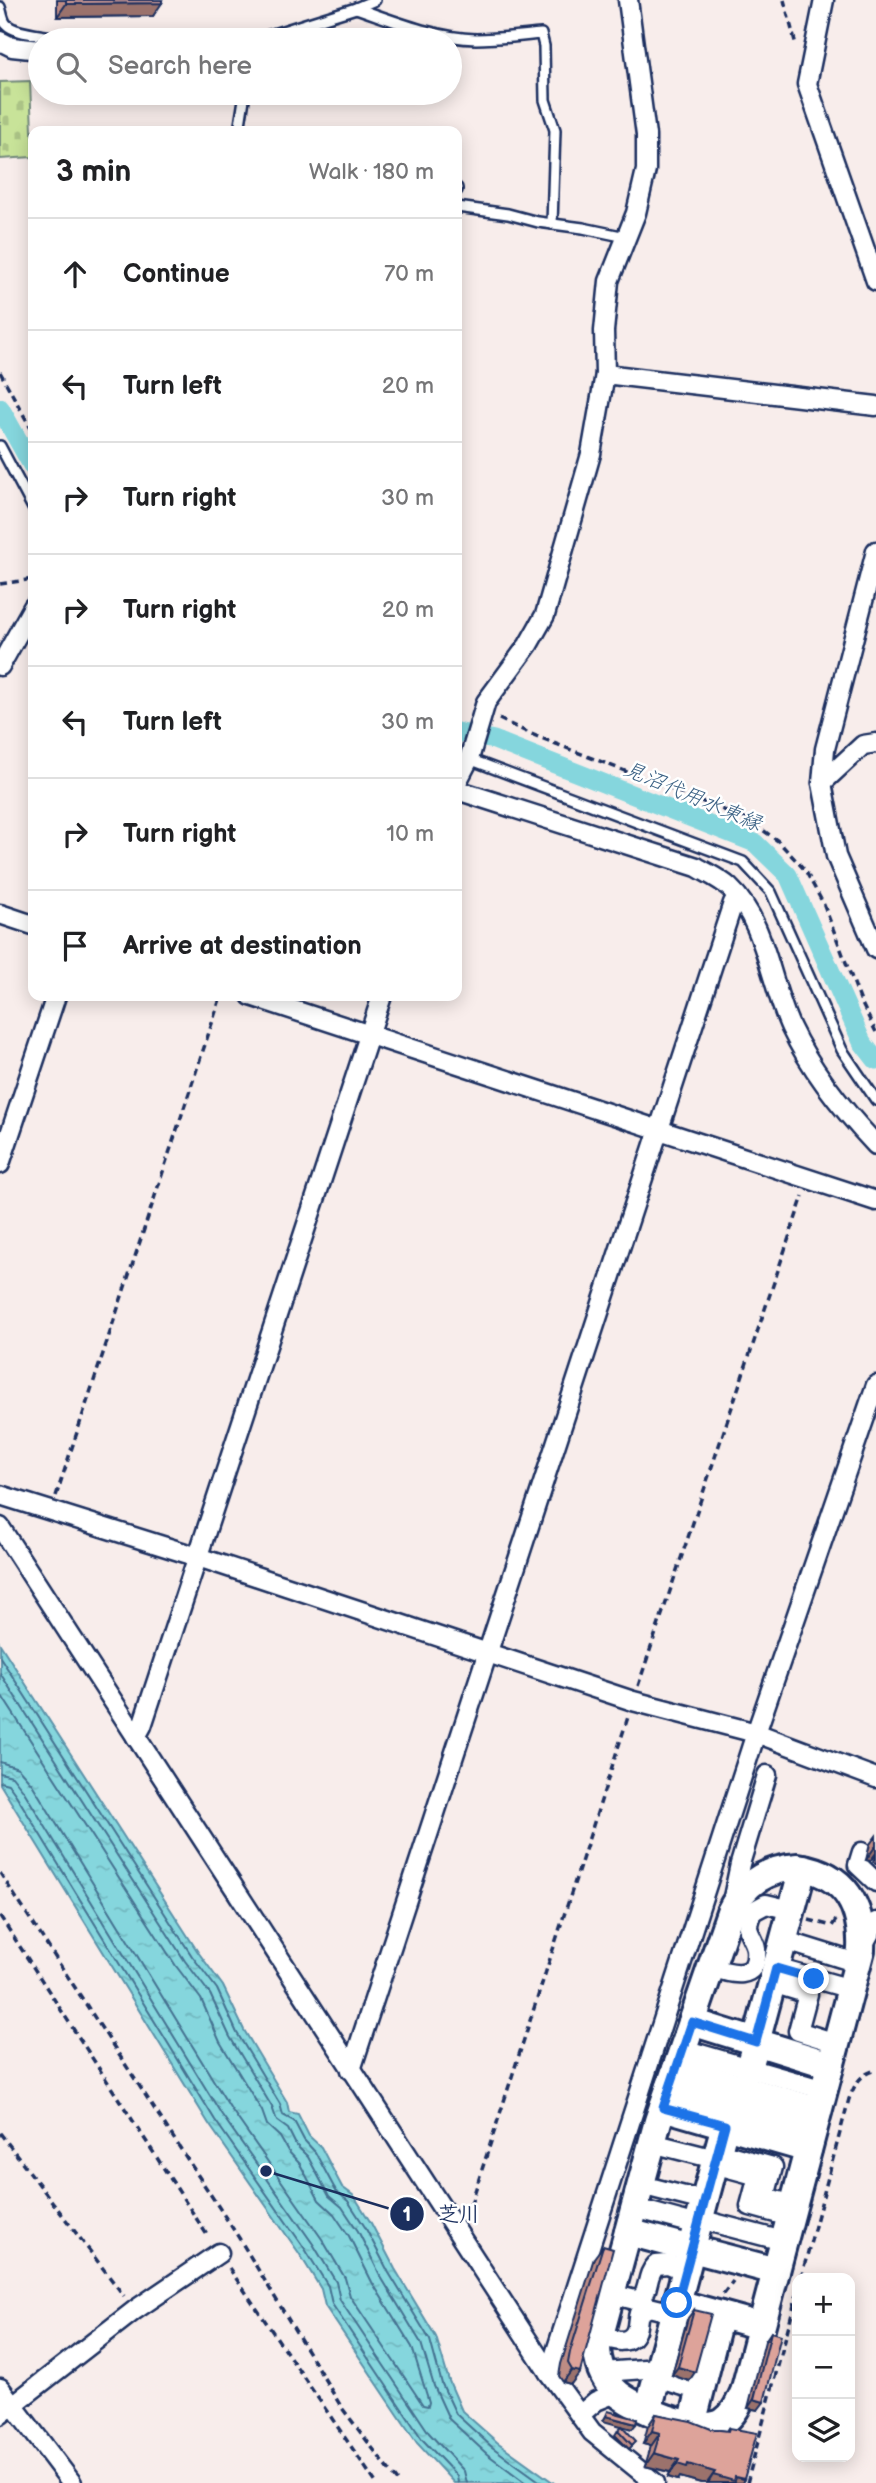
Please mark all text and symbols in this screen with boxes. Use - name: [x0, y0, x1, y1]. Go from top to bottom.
- search box: [28, 28, 462, 105]
- icon: search: [52, 48, 90, 86]
- text: Search here: [108, 51, 252, 82]
- text: 3 min: [56, 154, 131, 190]
- text: Walk · 180 m: [309, 158, 434, 186]
- icon: ahead: [56, 255, 94, 293]
- text: Continue: [123, 259, 230, 290]
- text: 70 m: [384, 260, 434, 288]
- icon: left: [56, 367, 94, 405]
- text: Turn left: [123, 371, 222, 402]
- text: 20 m: [382, 372, 434, 400]
- icon: right: [56, 479, 94, 517]
- text: Turn right: [123, 483, 236, 514]
- text: 30 m: [381, 484, 434, 512]
- icon: right: [56, 591, 94, 629]
- text: Turn right: [123, 595, 236, 626]
- text: 20 m: [382, 596, 434, 624]
- icon: left: [56, 703, 94, 741]
- text: Turn left: [123, 707, 222, 738]
- text: 30 m: [381, 708, 434, 736]
- water label: 見沼代用水東縁: [620, 756, 767, 837]
- icon: right: [56, 815, 94, 853]
- text: Turn right: [123, 819, 236, 850]
- text: 10 m: [386, 820, 434, 848]
- icon: arrive: [56, 927, 94, 965]
- text: Arrive at destination: [123, 931, 362, 962]
- route end: [798, 1963, 829, 1994]
- callout: 芝川: [389, 2193, 494, 2235]
- text: 1: [403, 2202, 411, 2227]
- text: 芝川: [438, 2202, 480, 2227]
- map controls: [792, 2273, 855, 2462]
- button: +: [792, 2273, 855, 2336]
- route start: [661, 2287, 692, 2318]
- button: −: [792, 2336, 855, 2399]
- button: layers: [792, 2399, 855, 2462]

